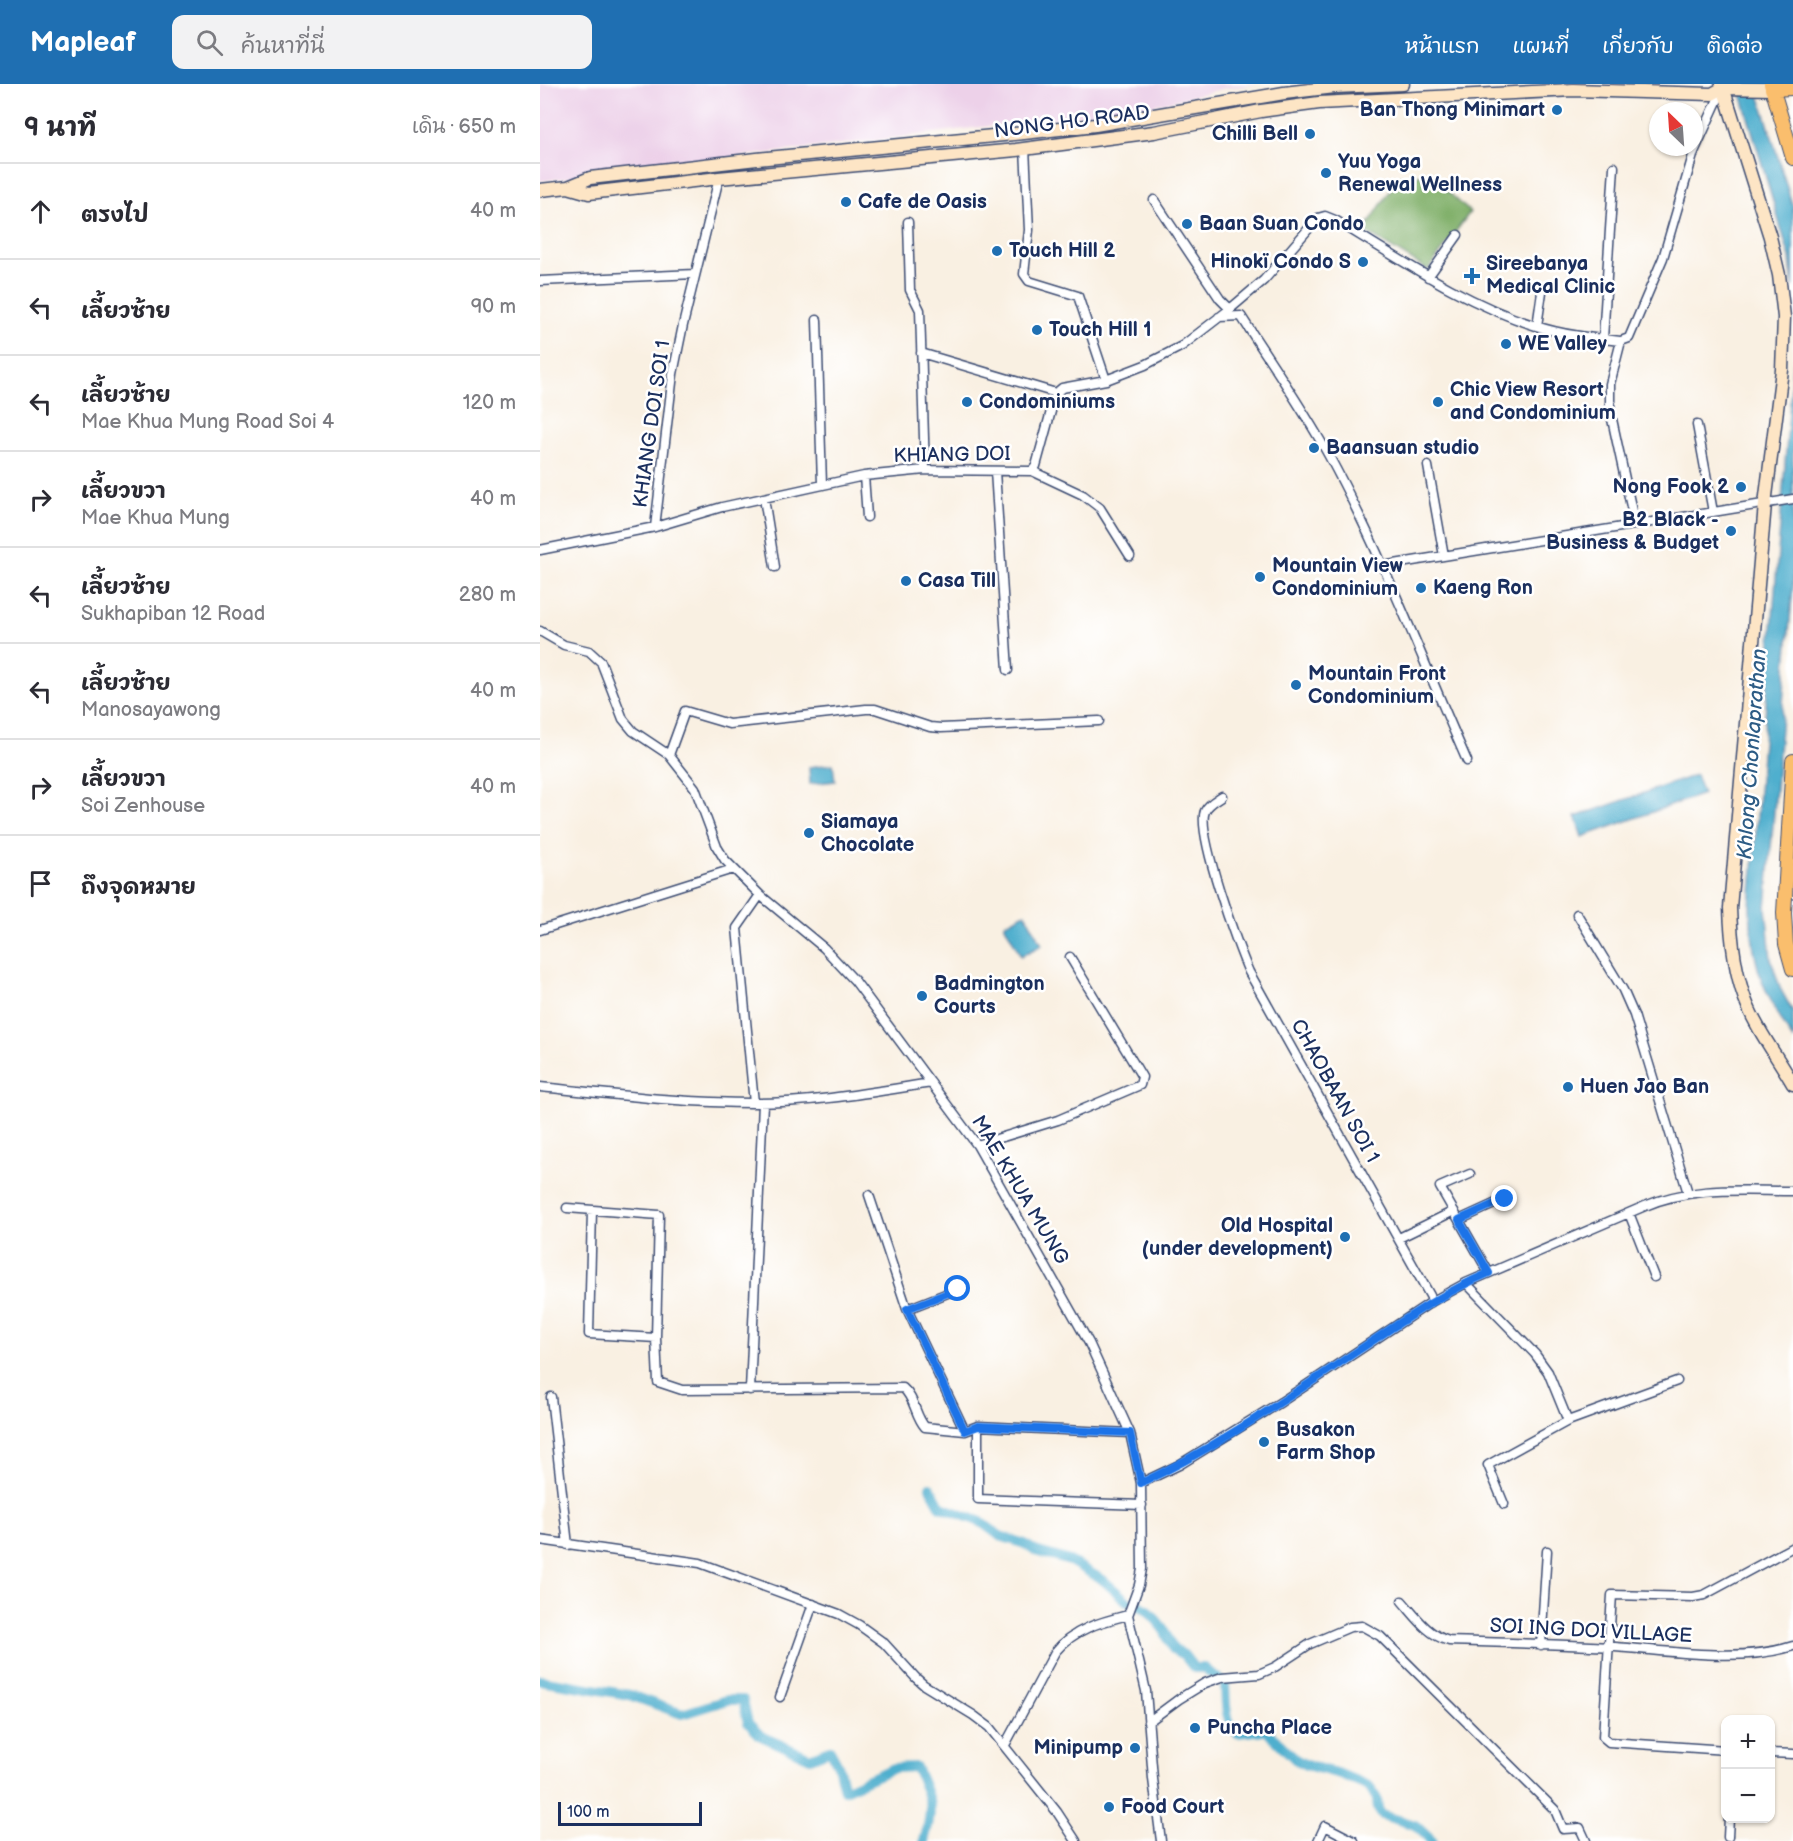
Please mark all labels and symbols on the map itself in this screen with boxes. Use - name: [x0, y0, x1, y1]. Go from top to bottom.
- place label: Ban Thong Minimart: [1360, 98, 1545, 122]
- street label: NONG HO ROAD: [993, 101, 1151, 143]
- north arrow: [1649, 102, 1703, 156]
- marker: Ban Thong Minimart: [1550, 103, 1564, 117]
- place label: Chilli Bell: [1212, 122, 1298, 146]
- marker: Chilli Bell: [1303, 127, 1317, 141]
- place label: Yuu Yoga Renewal Wellness: [1338, 150, 1502, 197]
- marker: Yuu Yoga Renewal Wellness: [1319, 166, 1333, 180]
- place label: Cafe de Oasis: [858, 190, 987, 214]
- marker: Cafe de Oasis: [839, 195, 853, 209]
- place label: Baan Suan Condo: [1199, 212, 1364, 236]
- marker: Baan Suan Condo: [1180, 217, 1194, 231]
- place label: Touch Hill 2: [1009, 239, 1115, 263]
- marker: Touch Hill 2: [990, 244, 1004, 258]
- place label: Hinokï Condo S: [1211, 250, 1351, 274]
- place label: Sireebanya Medical Clinic: [1486, 252, 1615, 299]
- marker: Hinokï Condo S: [1356, 255, 1370, 269]
- marker: Sireebanya Medical Clinic: [1463, 267, 1481, 285]
- place label: Touch Hill 1: [1049, 318, 1152, 342]
- marker: Touch Hill 1: [1030, 323, 1044, 337]
- place label: WE Valley: [1518, 332, 1608, 356]
- marker: WE Valley: [1499, 337, 1513, 351]
- street label: KHIANG DOI SOI 1: [628, 339, 676, 509]
- place label: Chic View Resort and Condominium: [1450, 378, 1616, 425]
- place label: Condominiums: [979, 390, 1115, 414]
- marker: Condominiums: [960, 395, 974, 409]
- marker: Chic View Resort and Condominium: [1431, 395, 1445, 409]
- place label: Baansuan studio: [1326, 436, 1479, 460]
- marker: Baansuan studio: [1307, 441, 1321, 455]
- street label: KHIANG DOI: [893, 442, 1011, 468]
- place label: Nong Fook 2: [1613, 475, 1729, 499]
- marker: Nong Fook 2: [1734, 480, 1748, 494]
- place label: B2 Black - Business & Budget: [1546, 508, 1719, 555]
- marker: B2 Black - Business & Budget: [1724, 524, 1738, 538]
- place label: Mountain View Condominium: [1272, 554, 1403, 601]
- place label: Casa Till: [918, 569, 996, 593]
- marker: Mountain View Condominium: [1253, 570, 1267, 584]
- marker: Casa Till: [899, 574, 913, 588]
- place label: Kaeng Ron: [1433, 576, 1533, 600]
- marker: Kaeng Ron: [1414, 581, 1428, 595]
- water label: Khlong Chonlaprathan: [1732, 648, 1772, 860]
- place label: Mountain Front Condominium: [1308, 662, 1446, 709]
- marker: Mountain Front Condominium: [1289, 678, 1303, 692]
- place label: Siamaya Chocolate: [821, 810, 914, 857]
- marker: Siamaya Chocolate: [802, 826, 816, 840]
- place label: Badmington Courts: [934, 972, 1045, 1019]
- marker: Badmington Courts: [915, 989, 929, 1003]
- street label: CHAOBAAN SOI 1: [1286, 1015, 1384, 1167]
- place label: Huen Jao Ban: [1580, 1075, 1709, 1099]
- marker: Huen Jao Ban: [1561, 1080, 1575, 1094]
- street label: MAE KHUA MUNG: [966, 1111, 1074, 1269]
- route end: [1491, 1185, 1517, 1211]
- place label: Old Hospital (under development): [1142, 1214, 1333, 1261]
- marker: Old Hospital (under development): [1338, 1230, 1352, 1244]
- route start: [944, 1275, 970, 1301]
- place label: Busakon Farm Shop: [1276, 1418, 1375, 1465]
- marker: Busakon Farm Shop: [1257, 1435, 1271, 1449]
- street label: SOI ING DOI VILLAGE: [1489, 1614, 1693, 1648]
- place label: Puncha Place: [1207, 1716, 1332, 1740]
- marker: Puncha Place: [1188, 1721, 1202, 1735]
- place label: Minipump: [1034, 1736, 1123, 1760]
- marker: Minipump: [1128, 1741, 1142, 1755]
- place label: Food Court: [1121, 1795, 1225, 1819]
- scale bar: [558, 1799, 702, 1826]
- marker: Food Court: [1102, 1800, 1116, 1814]

